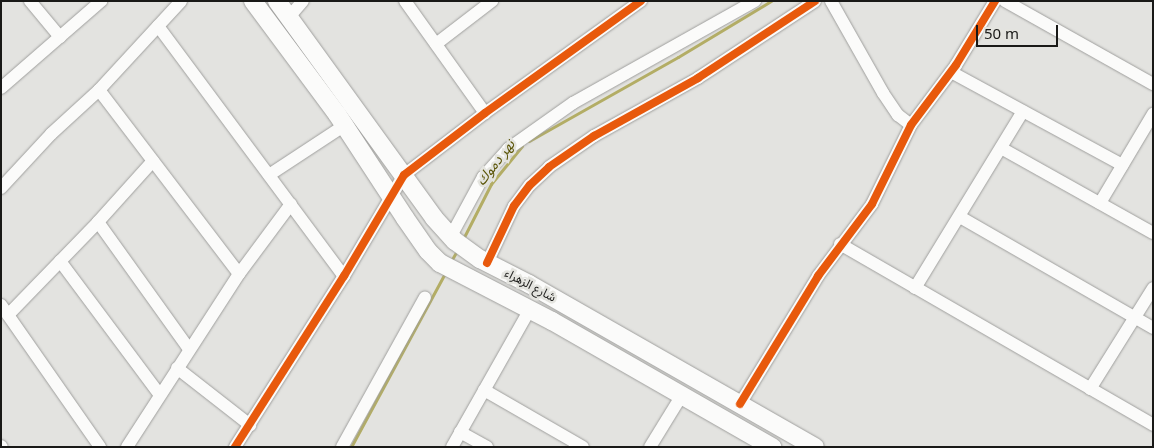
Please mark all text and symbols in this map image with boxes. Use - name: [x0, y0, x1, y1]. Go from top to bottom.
- scale bar: [979, 15, 1062, 47]
- text: 50 m: [984, 18, 1019, 50]
- water label: نهر دموك: [473, 137, 519, 189]
- street label: شارع الزهراء: [502, 267, 558, 305]

